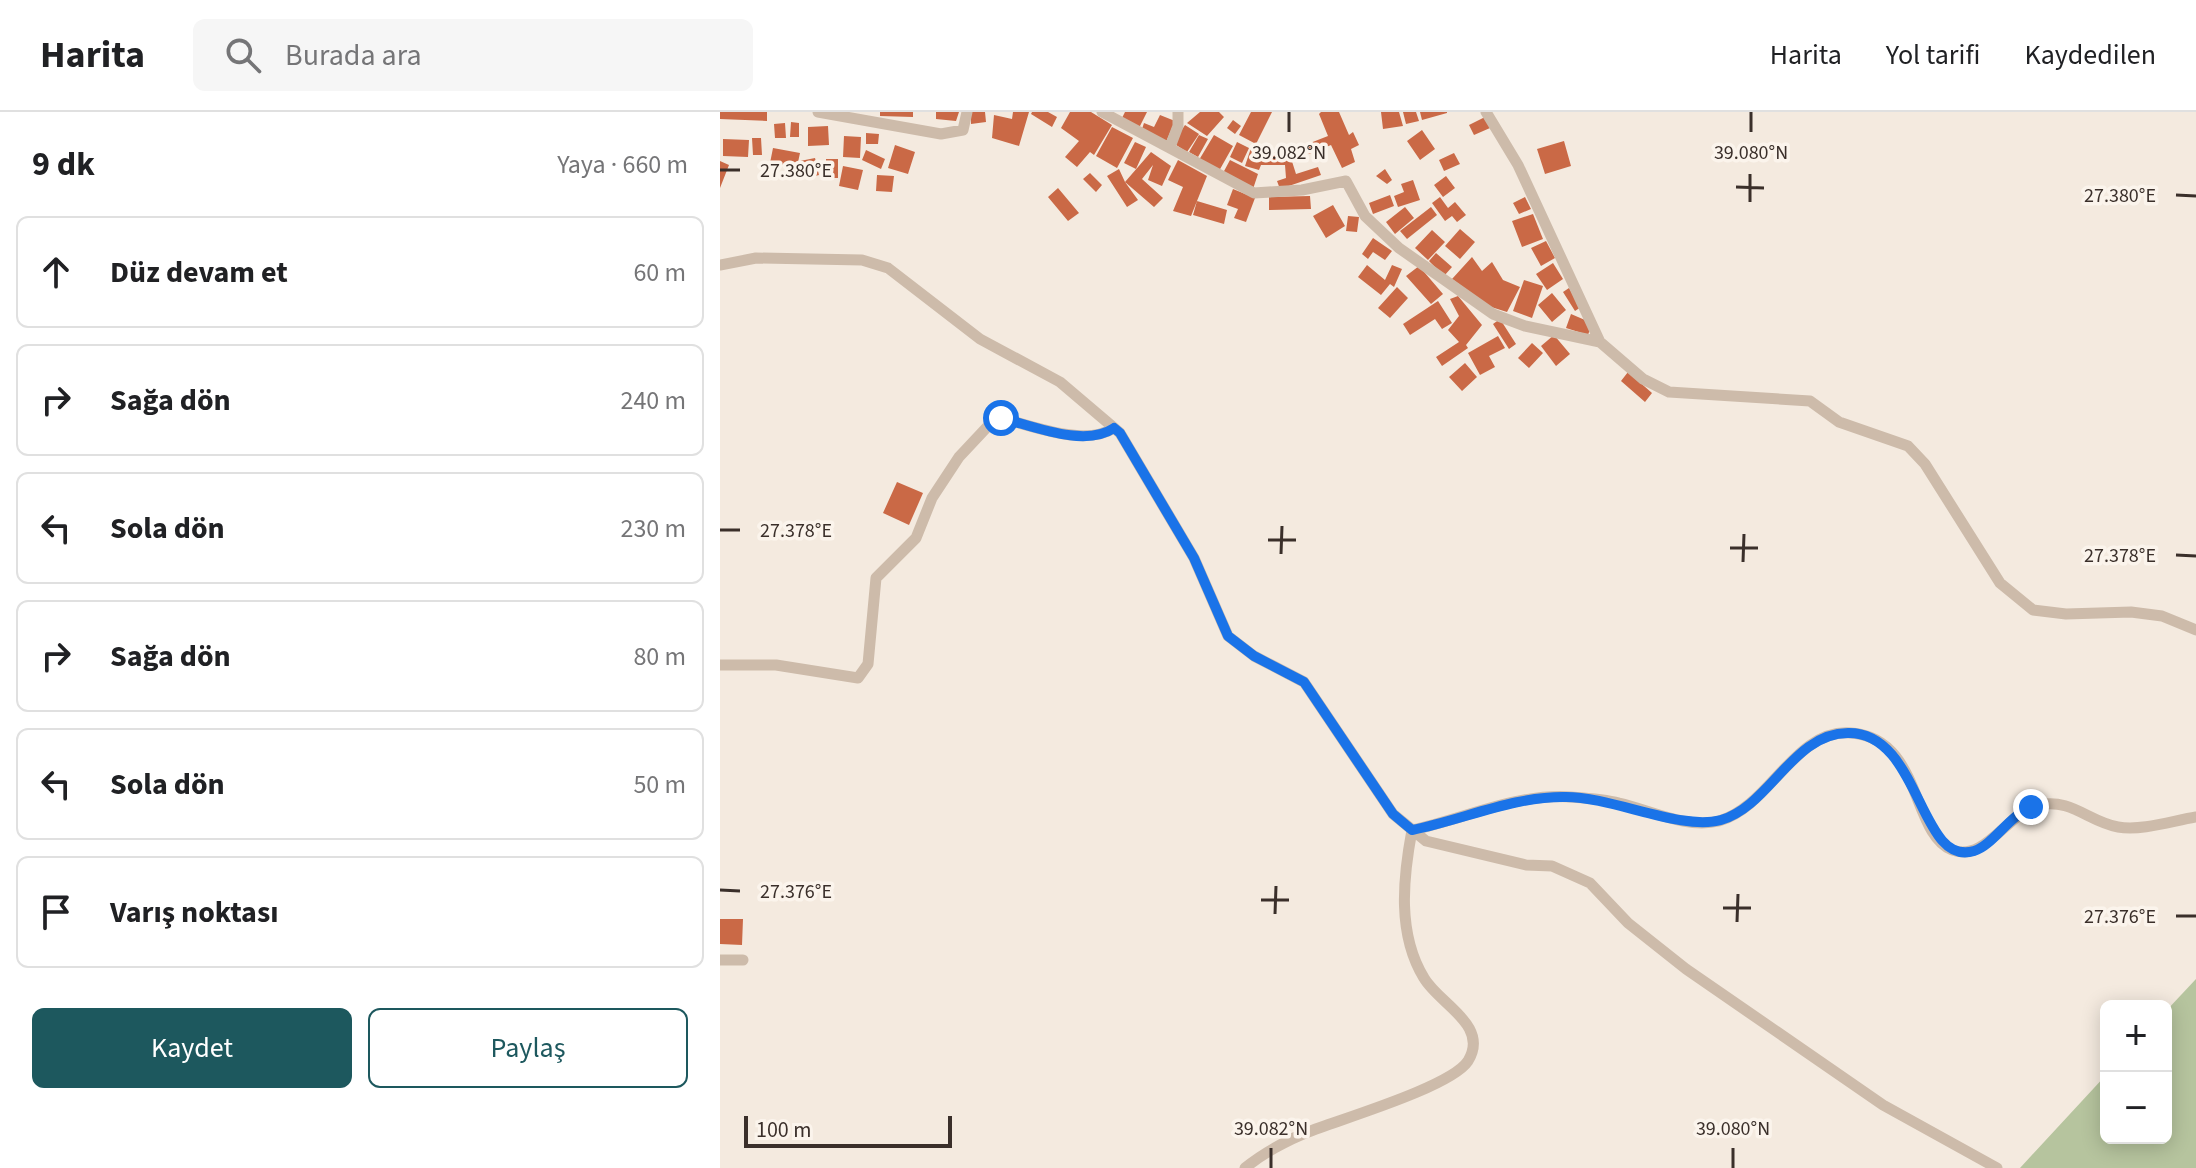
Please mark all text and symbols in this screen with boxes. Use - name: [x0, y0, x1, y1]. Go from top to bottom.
- search box: [193, 19, 753, 91]
- text: Harita: [40, 28, 145, 82]
- icon: search: [221, 33, 265, 77]
- text: Burada ara: [285, 34, 422, 77]
- text: Harita: [1770, 35, 1842, 75]
- text: Yol tarifi: [1886, 35, 1981, 75]
- text: Kaydedilen: [2025, 35, 2156, 75]
- text: 39.082°N: [1252, 139, 1326, 167]
- text: 39.080°N: [1714, 139, 1788, 167]
- text: 9 dk: [32, 140, 95, 189]
- text: Yaya · 660 m: [557, 146, 688, 183]
- text: 27.380°E: [760, 157, 832, 185]
- text: 27.380°E: [2084, 182, 2156, 210]
- icon: ahead: [34, 250, 78, 294]
- text: Düz devam et: [110, 251, 288, 294]
- text: 60 m: [633, 254, 686, 291]
- icon: right: [34, 378, 78, 422]
- text: Sağa dön: [110, 379, 231, 422]
- text: 240 m: [620, 382, 686, 419]
- route start: [983, 400, 1019, 436]
- icon: left: [34, 506, 78, 550]
- text: Sola dön: [110, 507, 225, 550]
- text: 230 m: [620, 510, 686, 547]
- text: 27.378°E: [760, 517, 832, 545]
- text: 27.378°E: [2084, 542, 2156, 570]
- icon: right: [34, 634, 78, 678]
- text: Sağa dön: [110, 635, 231, 678]
- text: 80 m: [633, 638, 686, 675]
- icon: left: [34, 762, 78, 806]
- text: Sola dön: [110, 763, 225, 806]
- text: 50 m: [633, 766, 686, 803]
- route end: [2013, 789, 2049, 825]
- text: 27.376°E: [760, 878, 832, 906]
- icon: arrive: [34, 890, 78, 934]
- text: Varış noktası: [110, 891, 278, 934]
- text: 27.376°E: [2084, 903, 2156, 931]
- map controls: [2100, 1000, 2172, 1144]
- button: +: [2100, 1000, 2172, 1072]
- button: Kaydet: [32, 1008, 352, 1088]
- button: Paylaş: [368, 1008, 688, 1088]
- button: −: [2100, 1072, 2172, 1144]
- scale bar: [744, 1112, 952, 1148]
- text: 100 m: [756, 1114, 811, 1146]
- text: 39.082°N: [1234, 1115, 1308, 1143]
- text: 39.080°N: [1696, 1115, 1770, 1143]

